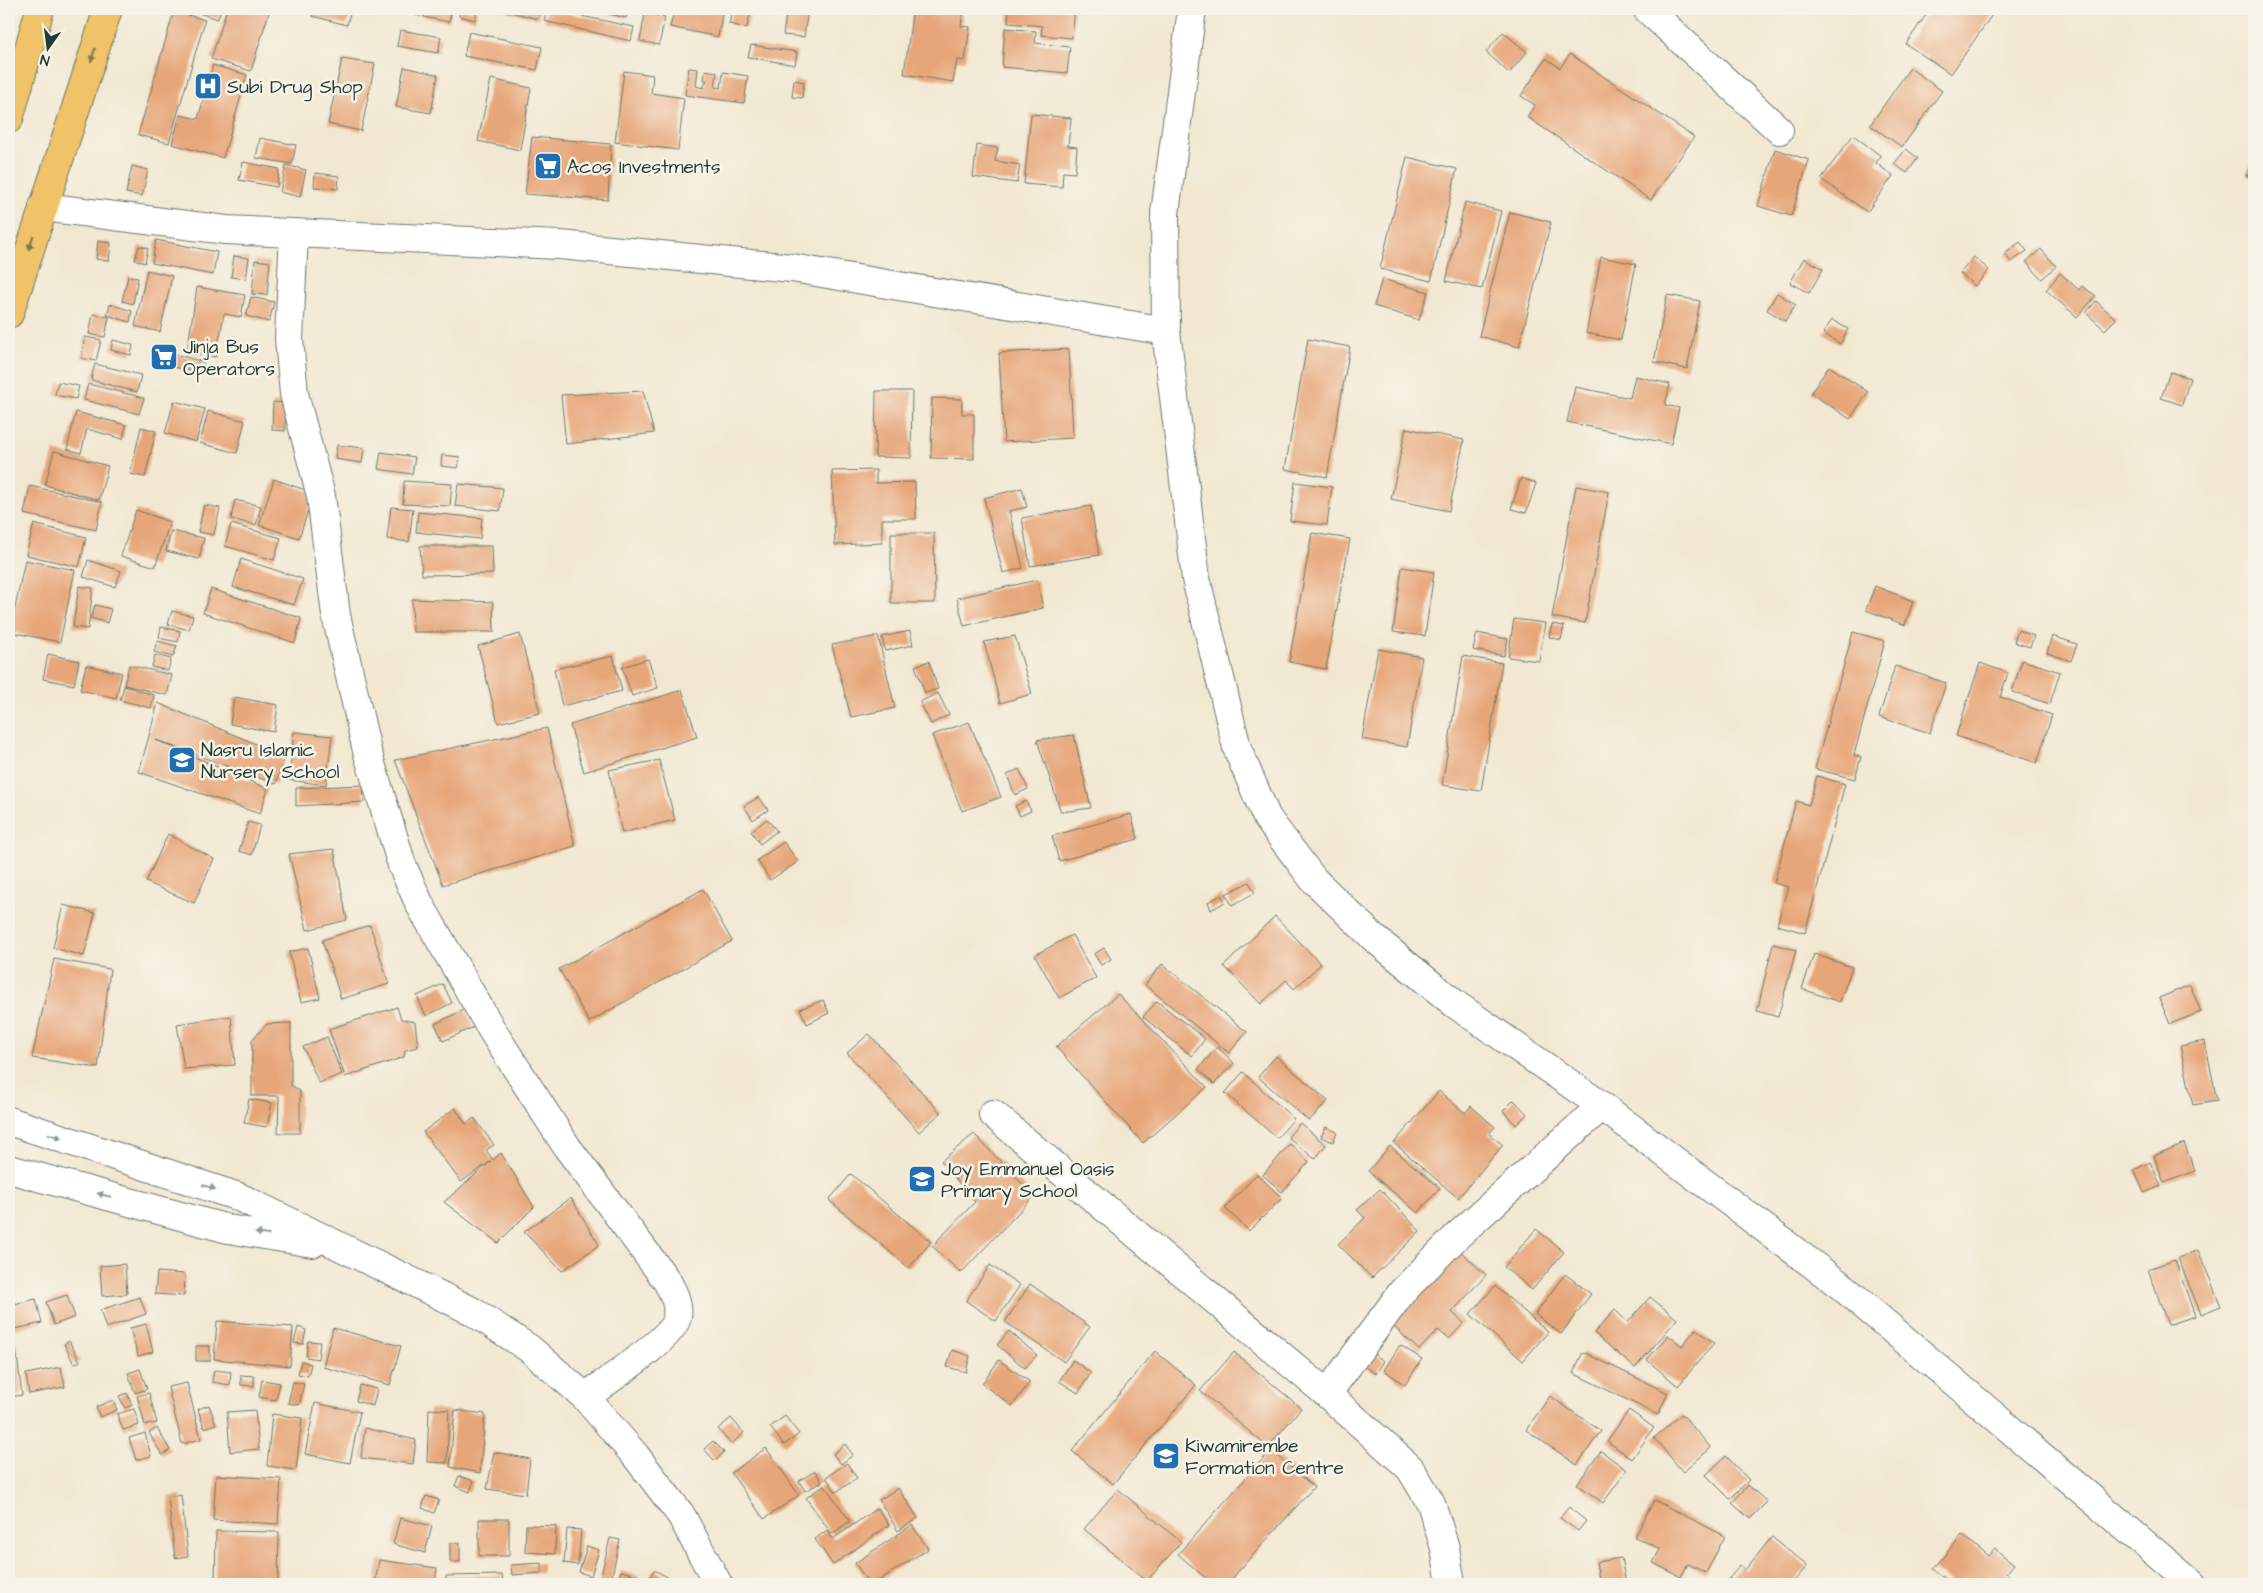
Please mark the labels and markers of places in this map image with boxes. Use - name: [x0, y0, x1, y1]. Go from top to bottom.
- hospital icon: Subi Drug Shop: [193, 71, 223, 101]
- place label: Subi Drug Shop: [227, 74, 363, 102]
- supermarket icon: Acos Investments: [533, 151, 563, 181]
- place label: Acos Investments: [567, 154, 721, 181]
- place label: Jinja Bus Operators: [183, 334, 275, 383]
- supermarket icon: Jinja Bus Operators: [149, 342, 179, 372]
- place label: Nasru Islamic Nursery School: [201, 737, 339, 787]
- school or university icon: Nasru Islamic Nursery School: [167, 745, 197, 775]
- place label: Joy Emmanuel Oasis Primary School: [941, 1156, 1115, 1206]
- school or university icon: Joy Emmanuel Oasis Primary School: [907, 1164, 937, 1194]
- place label: Kiwamirembe Formation Centre: [1185, 1433, 1344, 1482]
- school or university icon: Kiwamirembe Formation Centre: [1151, 1441, 1181, 1471]

